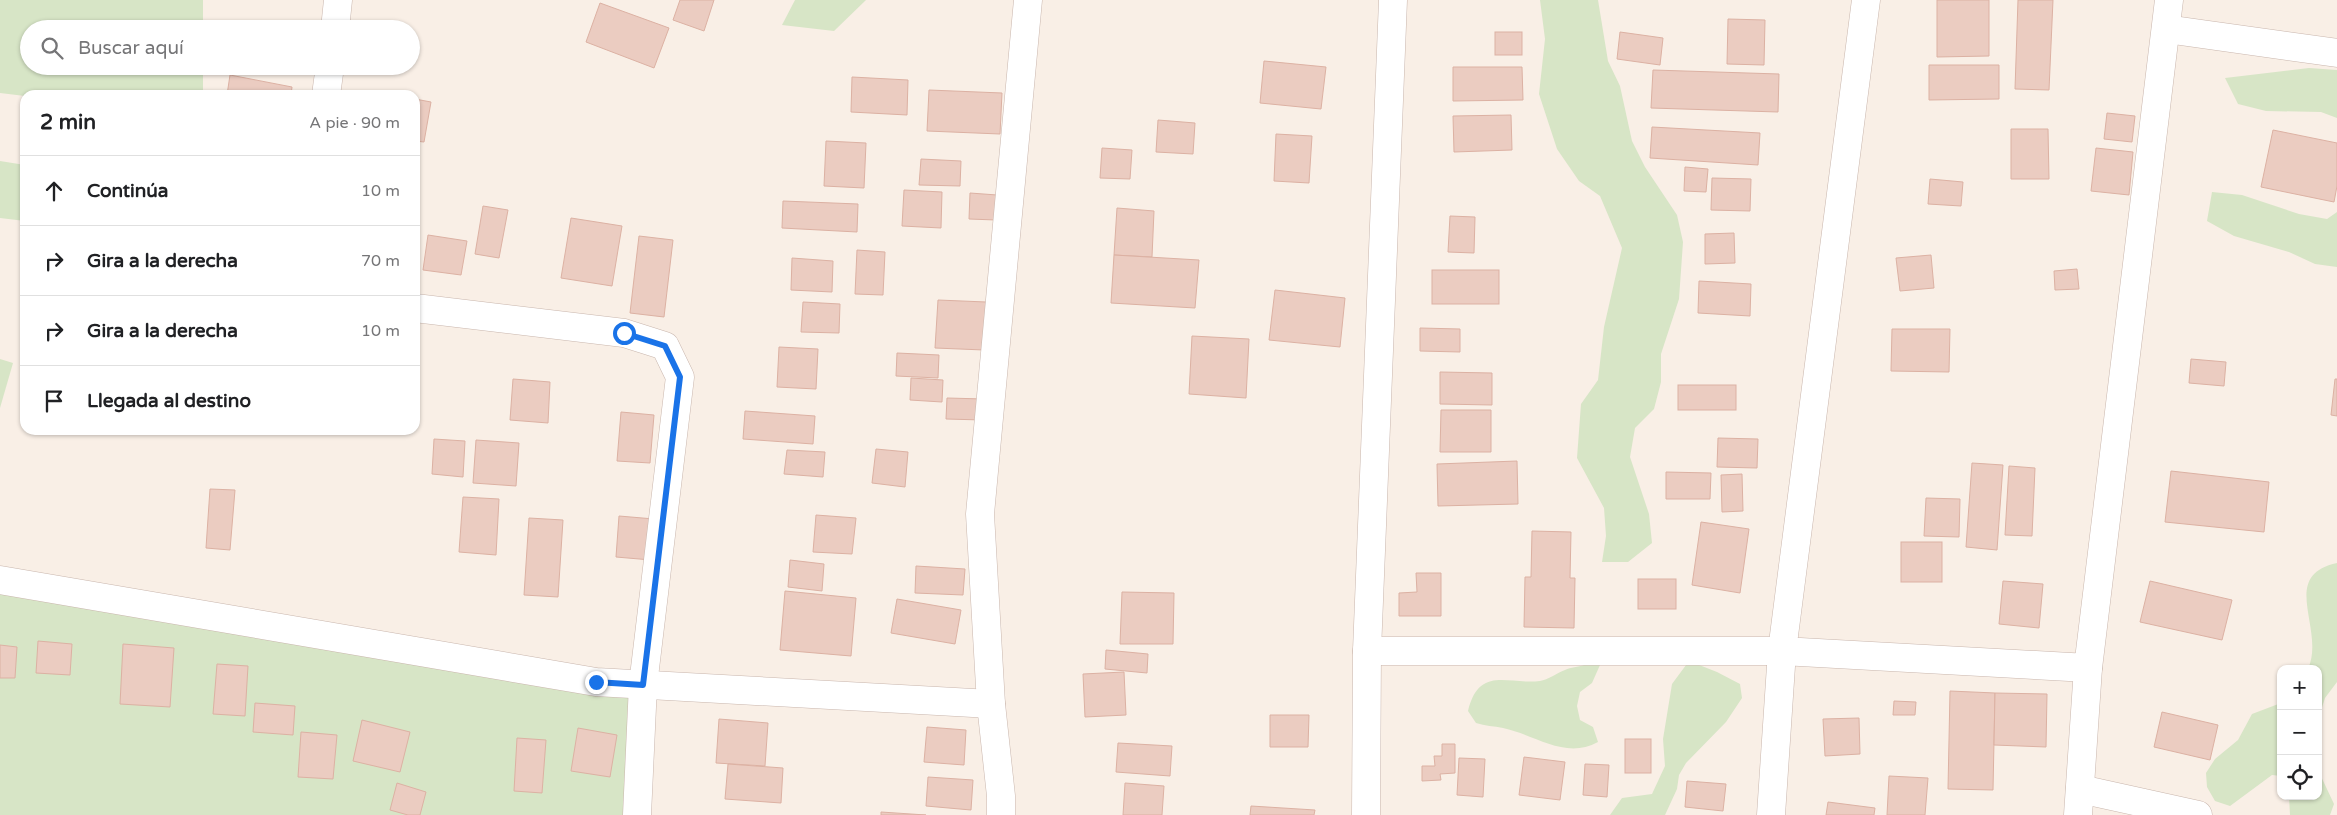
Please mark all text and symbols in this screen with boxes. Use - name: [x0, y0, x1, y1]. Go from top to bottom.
- search box: [20, 20, 420, 75]
- icon: search: [38, 34, 66, 62]
- text: Buscar aquí: [78, 37, 184, 59]
- text: 2 min: [40, 110, 96, 135]
- text: A pie · 90 m: [309, 113, 400, 133]
- icon: ahead: [40, 177, 68, 205]
- text: Continúa: [87, 180, 169, 202]
- text: 10 m: [361, 181, 400, 201]
- icon: right: [40, 247, 68, 275]
- text: Gira a la derecha: [87, 250, 238, 272]
- text: 70 m: [361, 251, 400, 271]
- icon: right: [40, 317, 68, 345]
- text: Gira a la derecha: [87, 320, 238, 342]
- text: 10 m: [361, 321, 400, 341]
- route start: [613, 322, 636, 345]
- icon: arrive: [40, 387, 68, 415]
- text: Llegada al destino: [87, 390, 251, 412]
- map controls: [2277, 665, 2322, 800]
- button: +: [2277, 665, 2322, 710]
- route end: [585, 671, 608, 694]
- button: −: [2277, 710, 2322, 755]
- button: locate: [2277, 755, 2322, 800]

